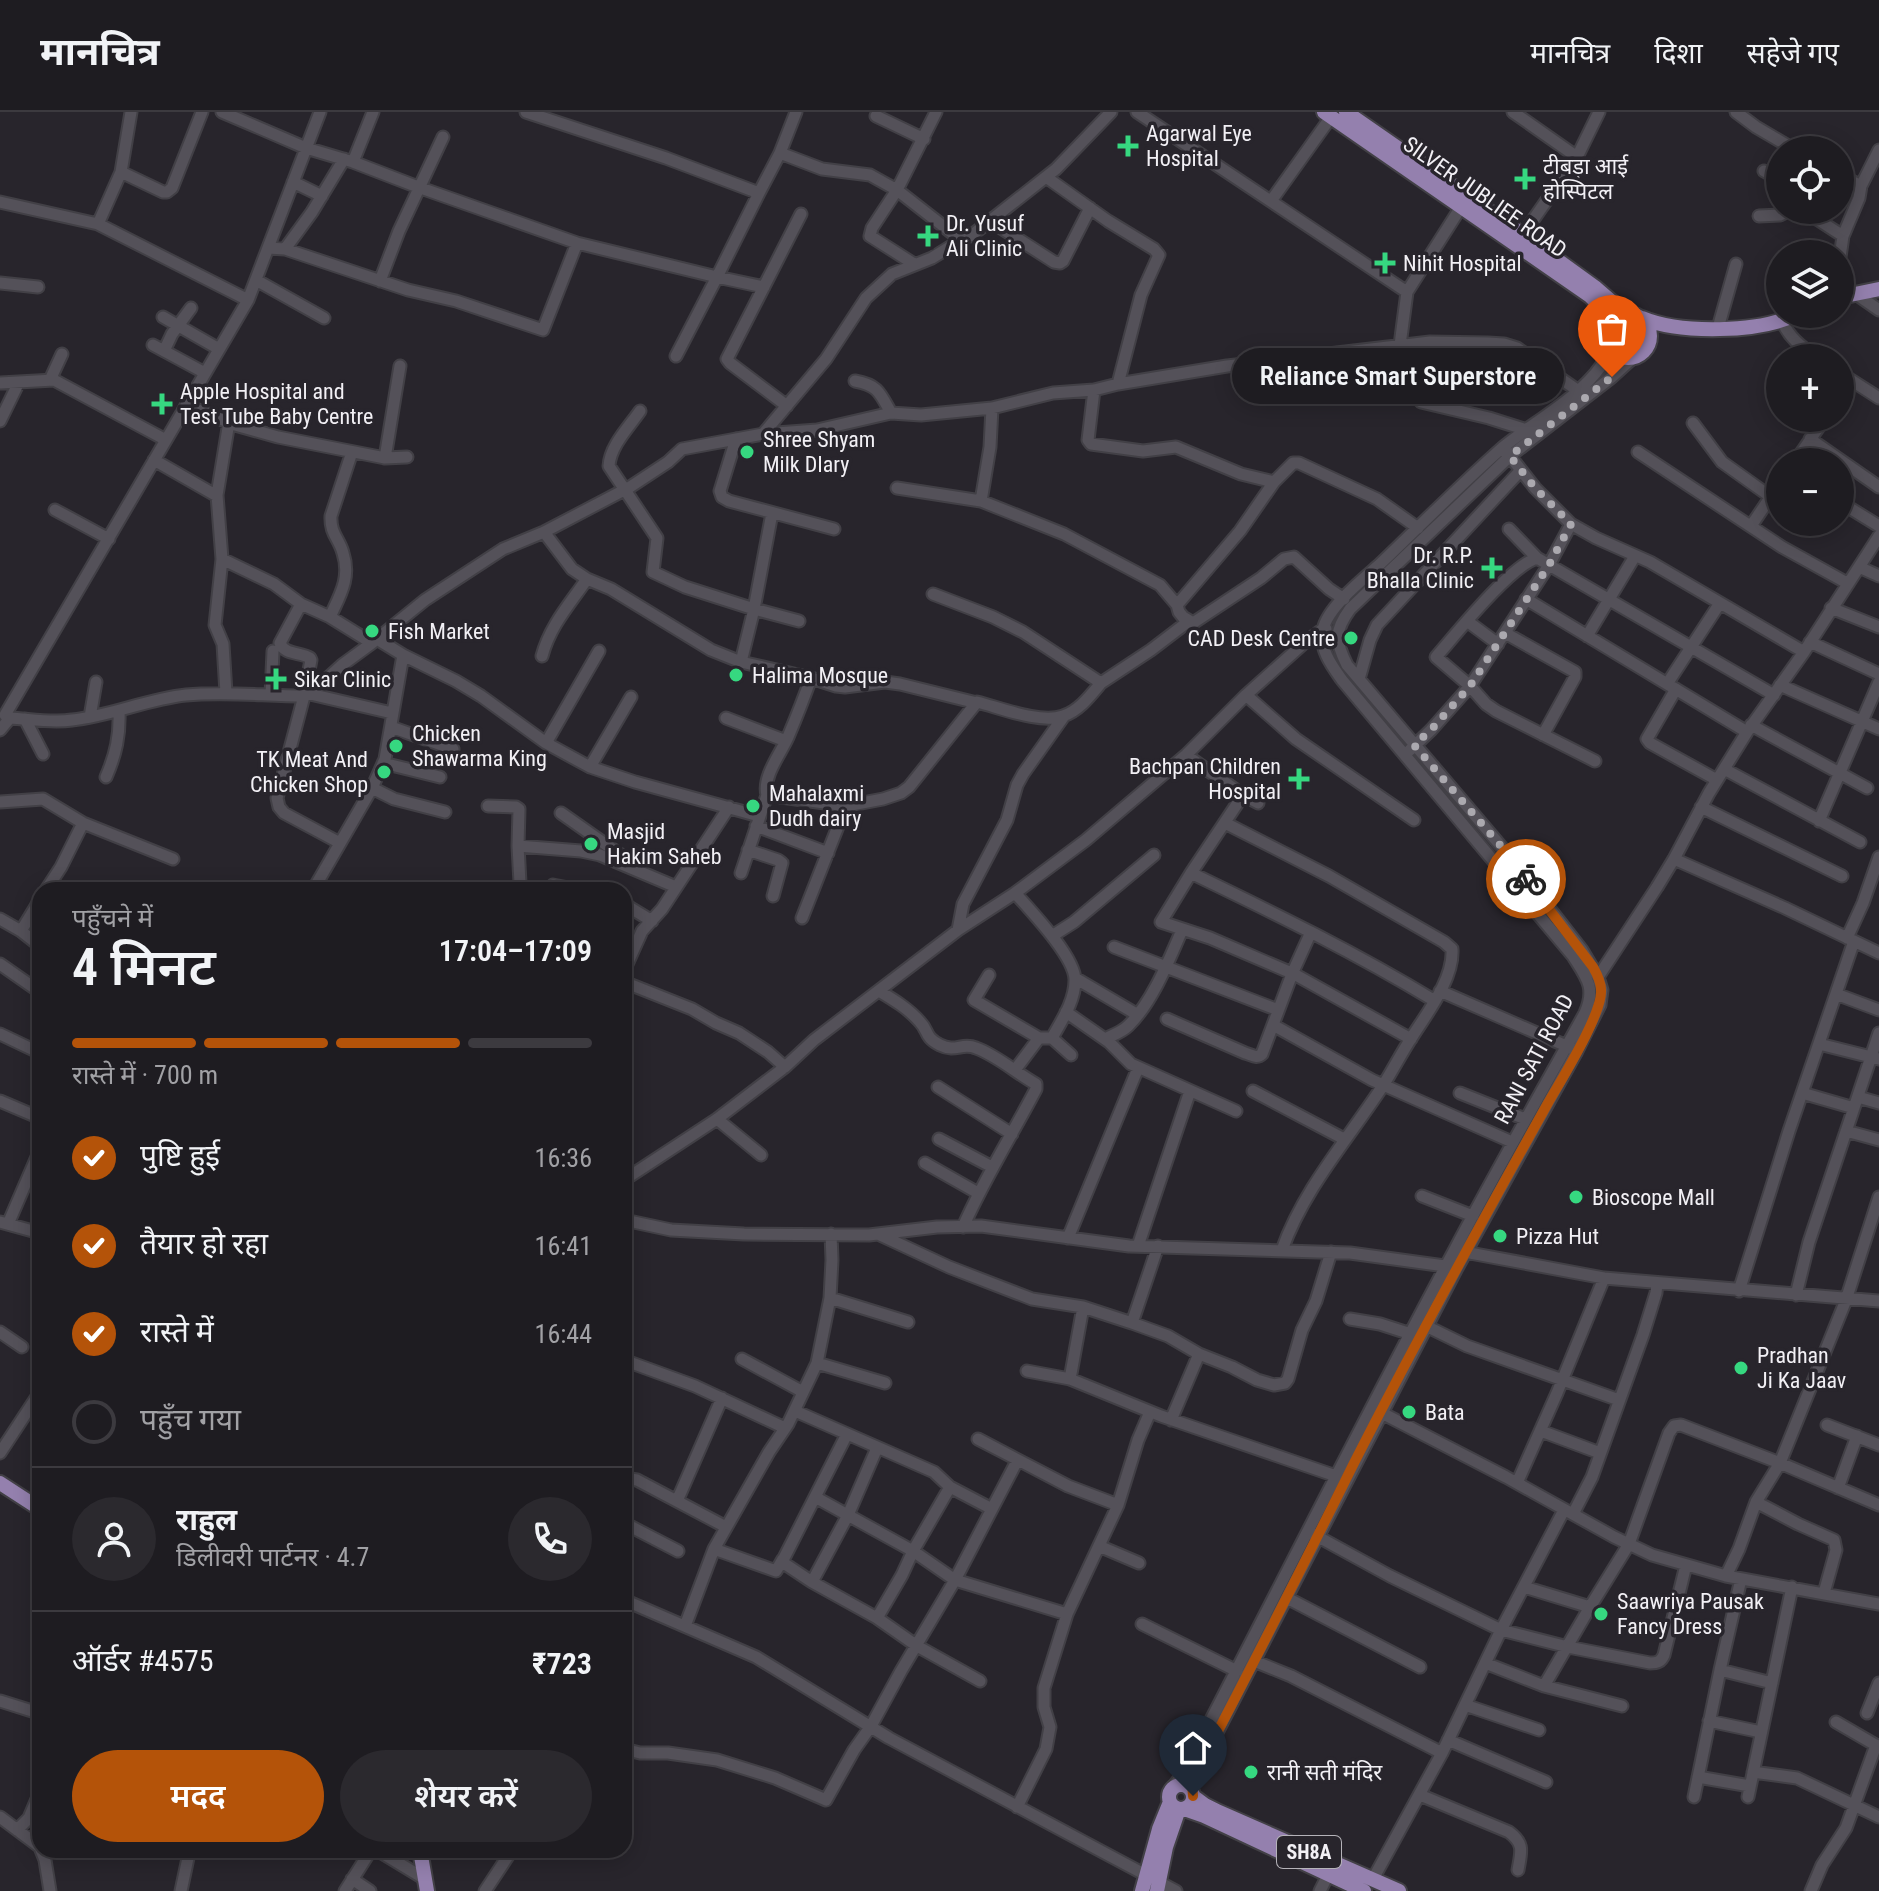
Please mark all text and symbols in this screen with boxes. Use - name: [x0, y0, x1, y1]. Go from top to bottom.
- text: मानचित्र: [40, 30, 160, 74]
- text: मानचित्र: [1530, 37, 1610, 70]
- text: दिशा: [1654, 37, 1703, 70]
- text: सहेजे गए: [1747, 37, 1839, 70]
- place label: Agarwal Eye Hospital: [1146, 121, 1252, 171]
- street label: SILVER JUBLIEE ROAD: [1399, 131, 1571, 263]
- marker: Agarwal Eye Hospital: [1117, 135, 1139, 157]
- map controls: [1766, 136, 1854, 536]
- button: locate: [1766, 136, 1854, 224]
- place label: टीबड़ा आई होस्पिटल: [1543, 154, 1629, 204]
- marker: टीबड़ा आई होस्पिटल: [1514, 168, 1536, 190]
- place label: Dr. Yusuf Ali Clinic: [946, 211, 1024, 261]
- marker: Dr. Yusuf Ali Clinic: [917, 225, 939, 247]
- button: layers: [1766, 240, 1854, 328]
- place label: Nihit Hospital: [1403, 251, 1522, 276]
- marker: Nihit Hospital: [1374, 252, 1396, 274]
- pin: [1578, 295, 1646, 377]
- icon: bag: [1590, 307, 1634, 351]
- button: +: [1766, 344, 1854, 432]
- callout: Reliance Smart Superstore: [1232, 349, 1564, 405]
- text: Reliance Smart Superstore: [1260, 361, 1536, 391]
- place label: Apple Hospital and Test Tube Baby Centre: [180, 379, 373, 429]
- marker: Apple Hospital and Test Tube Baby Centre: [151, 393, 173, 415]
- place label: Shree Shyam Milk DIary: [763, 427, 875, 477]
- marker: Shree Shyam Milk DIary: [738, 443, 756, 461]
- button: −: [1766, 448, 1854, 536]
- place label: Dr. R.P. Bhalla Clinic: [1367, 543, 1474, 593]
- marker: Dr. R.P. Bhalla Clinic: [1481, 557, 1503, 579]
- place label: Fish Market: [388, 619, 490, 644]
- marker: Fish Market: [363, 622, 381, 640]
- place label: CAD Desk Centre: [1188, 626, 1335, 651]
- marker: CAD Desk Centre: [1342, 629, 1360, 647]
- place label: Halima Mosque: [752, 663, 888, 688]
- marker: Halima Mosque: [727, 666, 745, 684]
- place label: Sikar Clinic: [294, 667, 391, 692]
- marker: Sikar Clinic: [265, 668, 287, 690]
- place label: Chicken Shawarma King: [412, 721, 547, 771]
- marker: Chicken Shawarma King: [387, 737, 405, 755]
- place label: TK Meat And Chicken Shop: [250, 747, 368, 797]
- place label: Bachpan Children Hospital: [1129, 754, 1281, 804]
- marker: TK Meat And Chicken Shop: [375, 763, 393, 781]
- marker: Bachpan Children Hospital: [1288, 768, 1310, 790]
- place label: Mahalaxmi Dudh dairy: [769, 781, 864, 831]
- marker: Mahalaxmi Dudh dairy: [744, 797, 762, 815]
- place label: Masjid Hakim Saheb: [607, 819, 722, 869]
- marker: Masjid Hakim Saheb: [582, 835, 600, 853]
- courier: [1486, 839, 1566, 919]
- icon: bike: [1504, 857, 1548, 901]
- text: पहुँचने में: [72, 903, 153, 933]
- text: 17:04–17:09: [439, 933, 592, 968]
- text: 4 मिनट: [72, 937, 216, 998]
- street label: RANI SATI ROAD: [1489, 990, 1579, 1128]
- text: रास्ते में · 700 m: [72, 1060, 218, 1090]
- icon: check: [72, 1136, 116, 1180]
- text: पुष्टि हुई: [140, 1138, 220, 1173]
- text: 16:36: [535, 1143, 592, 1173]
- place label: Bioscope Mall: [1592, 1185, 1715, 1210]
- marker: Bioscope Mall: [1567, 1188, 1585, 1206]
- icon: check: [72, 1224, 116, 1268]
- place label: Pizza Hut: [1516, 1224, 1599, 1249]
- text: तैयार हो रहा: [140, 1226, 268, 1261]
- marker: Pizza Hut: [1491, 1227, 1509, 1245]
- text: 16:41: [535, 1231, 592, 1261]
- icon: check: [72, 1312, 116, 1356]
- text: रास्ते में: [140, 1314, 214, 1349]
- text: 16:44: [535, 1319, 592, 1349]
- place label: Pradhan Ji Ka Jaav: [1757, 1343, 1846, 1393]
- marker: Pradhan Ji Ka Jaav: [1732, 1359, 1750, 1377]
- place label: Bata: [1425, 1400, 1465, 1425]
- text: पहुँच गया: [140, 1402, 241, 1437]
- marker: Bata: [1400, 1403, 1418, 1421]
- button: person: [72, 1497, 156, 1581]
- button: phone: [508, 1497, 592, 1581]
- text: राहुल: [176, 1502, 237, 1537]
- text: डिलीवरी पार्टनर · 4.7: [176, 1542, 369, 1572]
- place label: Saawriya Pausak Fancy Dress: [1617, 1589, 1764, 1639]
- marker: Saawriya Pausak Fancy Dress: [1592, 1605, 1610, 1623]
- text: ऑर्डर #4575: [72, 1643, 214, 1678]
- text: ₹723: [532, 1646, 592, 1681]
- pin: [1159, 1714, 1227, 1796]
- icon: home: [1171, 1726, 1215, 1770]
- button: मदद: [72, 1750, 324, 1842]
- button: शेयर करें: [340, 1750, 592, 1842]
- place label: रानी सती मंदिर: [1267, 1760, 1383, 1785]
- marker: रानी सती मंदिर: [1242, 1763, 1260, 1781]
- road number: SH8A: [1277, 1836, 1341, 1868]

